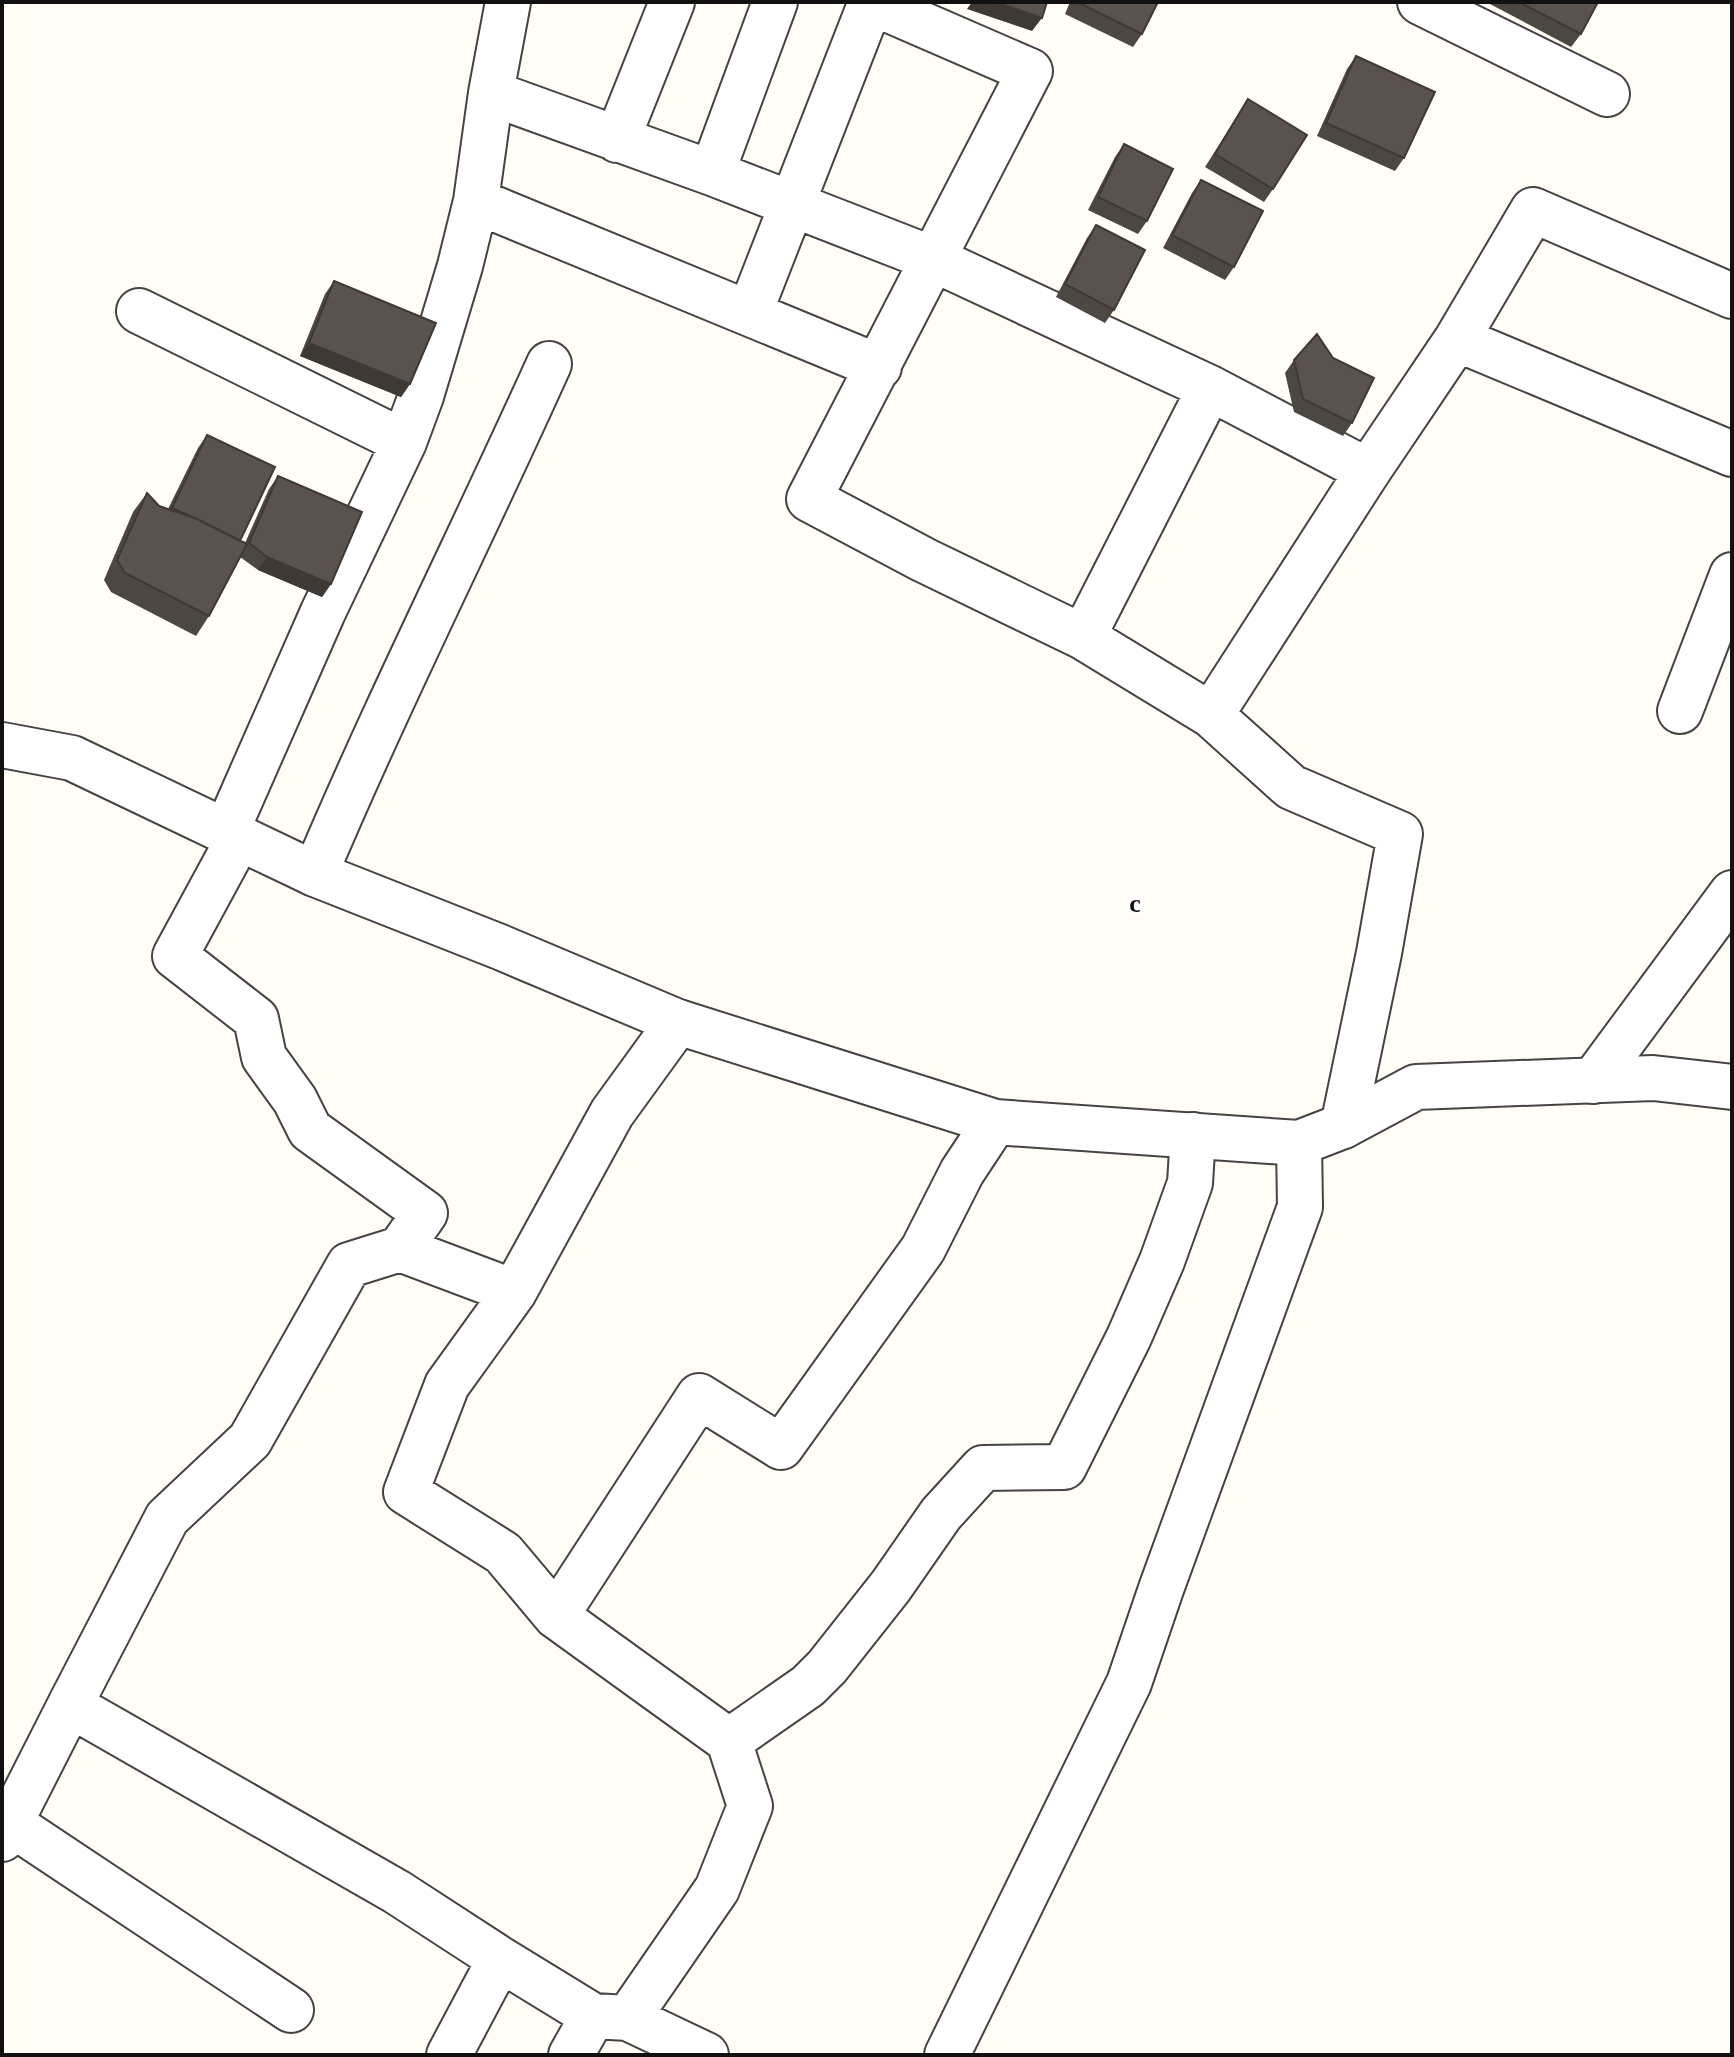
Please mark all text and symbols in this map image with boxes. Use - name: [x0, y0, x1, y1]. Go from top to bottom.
- district label: c: [1129, 889, 1141, 918]

